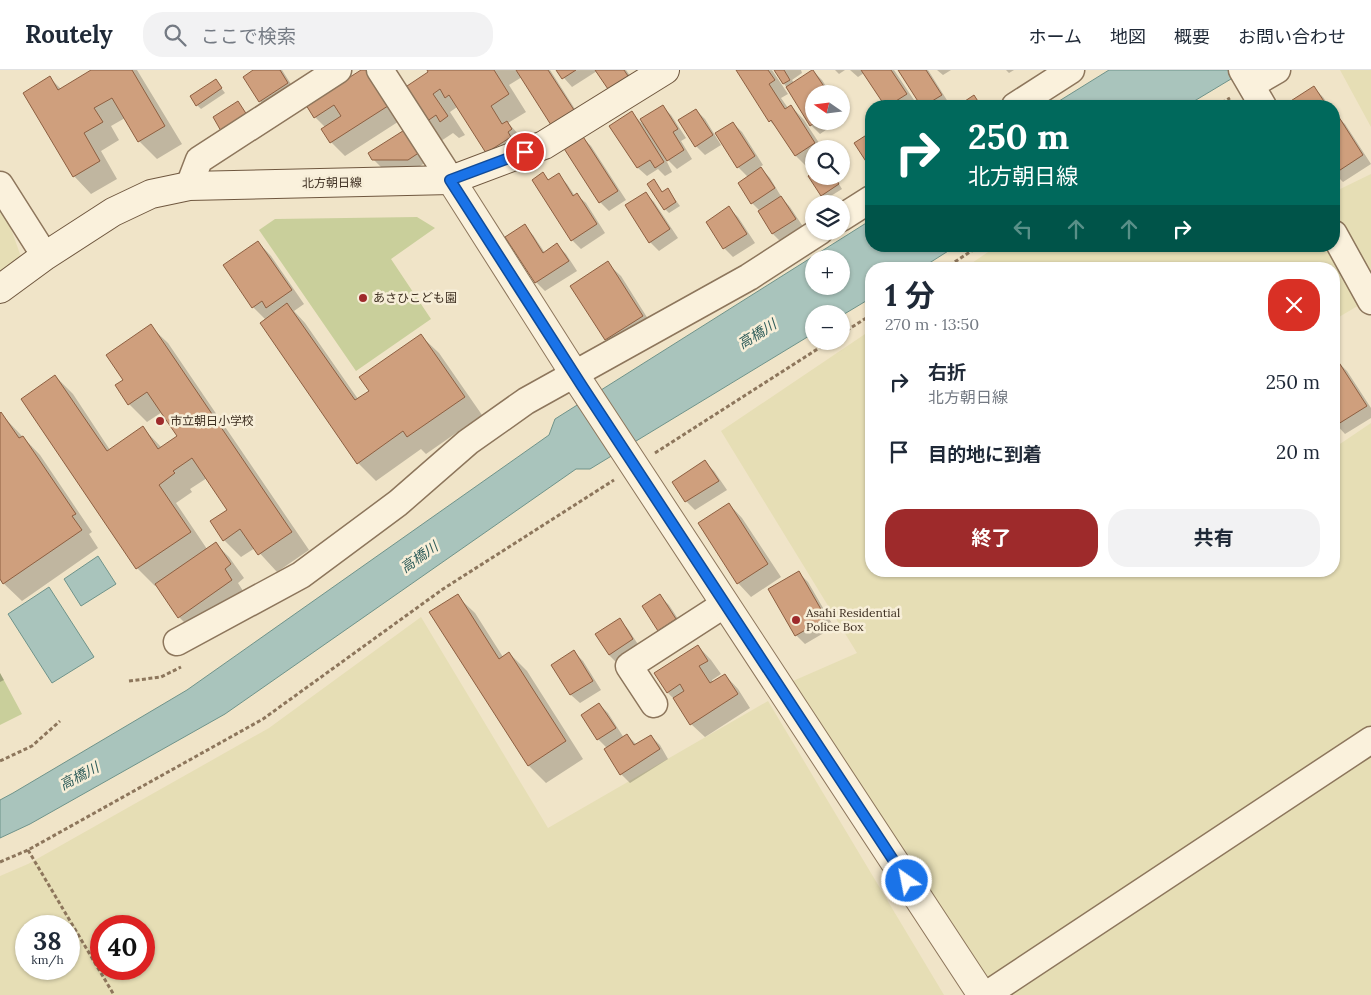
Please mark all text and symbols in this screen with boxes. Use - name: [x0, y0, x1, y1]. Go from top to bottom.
- search box: [143, 12, 493, 57]
- text: Routely: [25, 19, 113, 50]
- icon: search: [161, 21, 189, 49]
- text: ここで検索: [201, 24, 296, 48]
- text: ホーム: [1029, 25, 1082, 48]
- text: 地図: [1110, 25, 1146, 48]
- text: 概要: [1174, 25, 1210, 48]
- text: お問い合わせ: [1238, 25, 1346, 48]
- north arrow: [805, 85, 850, 130]
- map controls: [805, 85, 850, 350]
- text: 250 m: [968, 114, 1069, 159]
- icon: right: [885, 120, 950, 185]
- pin: [504, 131, 546, 173]
- icon: arrive: [511, 138, 539, 166]
- button: search: [805, 140, 850, 185]
- text: 北方朝日線: [968, 162, 1078, 190]
- street label: 北方朝日線: [302, 174, 362, 191]
- button: layers: [805, 195, 850, 240]
- icon: left: [1009, 215, 1037, 243]
- icon: ahead: [1062, 215, 1090, 243]
- icon: ahead: [1115, 215, 1143, 243]
- icon: right: [1168, 215, 1196, 243]
- button: +: [805, 250, 850, 295]
- text: 1 分: [885, 276, 935, 314]
- button: close: [1268, 279, 1320, 331]
- place label: あさひこども園: [373, 290, 457, 305]
- marker: あさひこども園: [357, 292, 369, 304]
- button: −: [805, 305, 850, 350]
- water label: 高橋川: [734, 314, 781, 353]
- text: 270 m · 13:50: [885, 314, 979, 334]
- text: 右折: [928, 360, 966, 384]
- icon: right: [885, 368, 913, 396]
- text: 250 m: [1266, 370, 1320, 394]
- text: 北方朝日線: [928, 387, 1008, 407]
- place label: 市立朝日小学校: [170, 413, 254, 428]
- marker: 市立朝日小学校: [154, 415, 166, 427]
- icon: arrive: [885, 438, 913, 466]
- text: 20 m: [1276, 440, 1320, 464]
- text: 目的地に到着: [928, 442, 1042, 466]
- button: 終了: [885, 509, 1098, 567]
- button: 共有: [1108, 509, 1320, 567]
- water label: 高橋川: [397, 536, 443, 576]
- place label: Asahi Residential Police Box: [805, 605, 900, 634]
- marker: Asahi Residential Police Box: [790, 614, 802, 626]
- water label: 高橋川: [56, 757, 104, 794]
- position arrow: [880, 854, 932, 906]
- speed limit sign: 40: [90, 915, 155, 980]
- text: 38: [33, 925, 62, 957]
- text: km/h: [31, 952, 64, 967]

